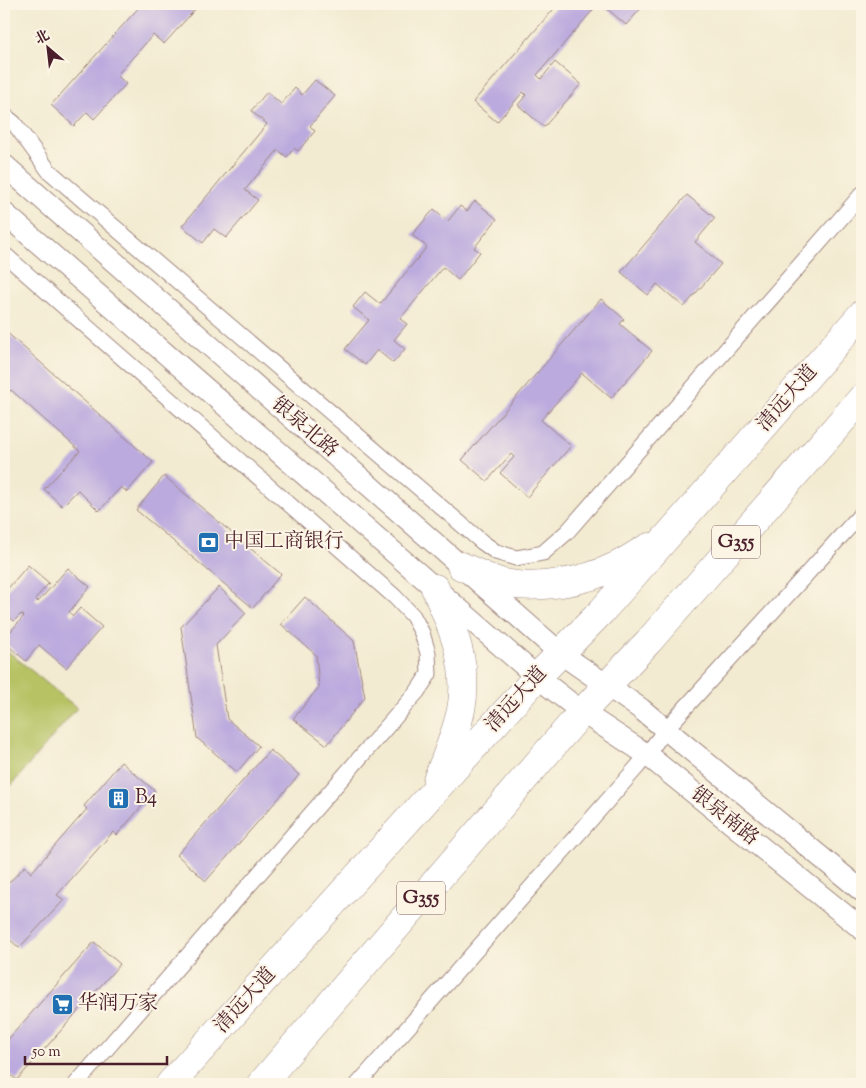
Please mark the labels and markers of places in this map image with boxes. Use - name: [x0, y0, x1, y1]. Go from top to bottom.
- place label: 中国工商银行: [224, 528, 344, 557]
- bank icon: 中国工商银行: [196, 530, 220, 554]
- place label: B4: [135, 784, 157, 813]
- building icon: B4: [107, 786, 131, 810]
- place label: 华润万家: [78, 990, 158, 1019]
- supermarket icon: 华润万家: [50, 992, 74, 1016]

